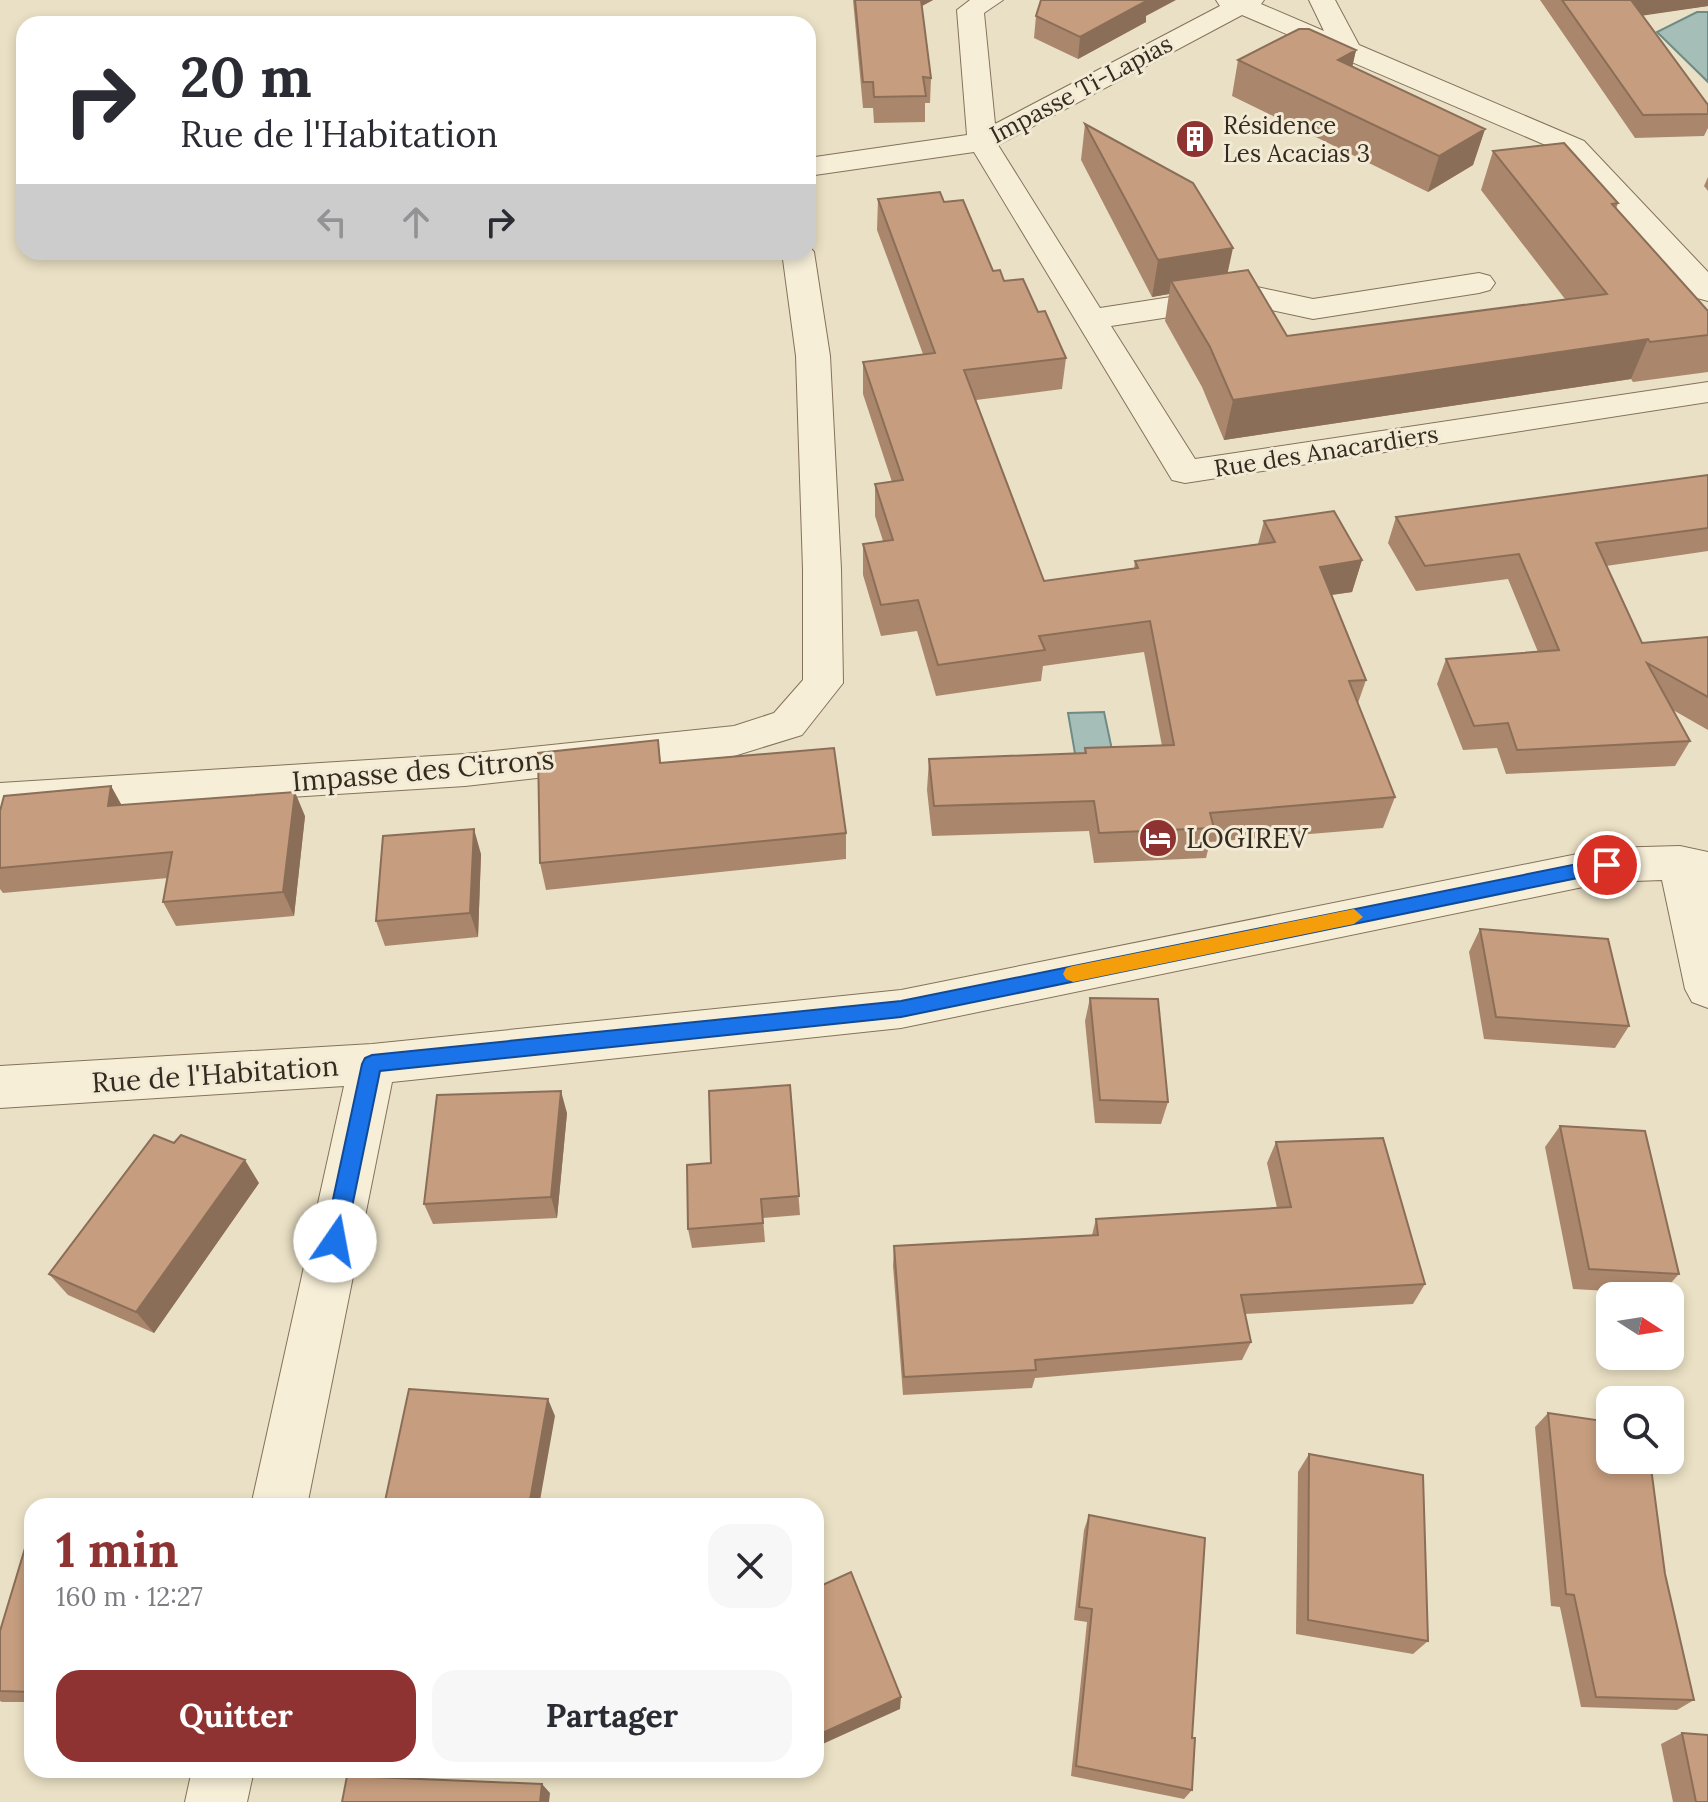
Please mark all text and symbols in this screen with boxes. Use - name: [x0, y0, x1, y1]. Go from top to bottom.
- street label: Impasse Ti-Lapias: [984, 28, 1178, 150]
- text: 20 m: [180, 41, 312, 112]
- icon: right: [48, 48, 152, 152]
- place label: Résidence Les Acacias 3: [1223, 110, 1370, 169]
- text: Rue de l'Habitation: [180, 111, 498, 157]
- building icon: Résidence Les Acacias 3: [1174, 118, 1216, 160]
- icon: left: [310, 200, 354, 244]
- icon: ahead: [394, 200, 438, 244]
- icon: right: [478, 200, 522, 244]
- street label: Rue des Anacardiers: [1212, 418, 1440, 484]
- street label: Impasse des Citrons: [290, 741, 556, 799]
- hotel icon: LOGIREV: [1137, 817, 1179, 859]
- place label: LOGIREV: [1186, 820, 1309, 856]
- pin: [1573, 831, 1641, 899]
- icon: arrive: [1585, 843, 1629, 887]
- street label: Rue de l'Habitation: [90, 1047, 340, 1101]
- position arrow: [293, 1199, 377, 1283]
- north arrow: [1596, 1282, 1684, 1370]
- map controls: [1596, 1282, 1684, 1474]
- button: search: [1596, 1386, 1684, 1474]
- text: 1 min: [56, 1519, 179, 1580]
- button: close: [708, 1524, 792, 1608]
- text: 160 m · 12:27: [56, 1580, 203, 1613]
- button: Quitter: [56, 1670, 416, 1762]
- button: Partager: [432, 1670, 792, 1762]

